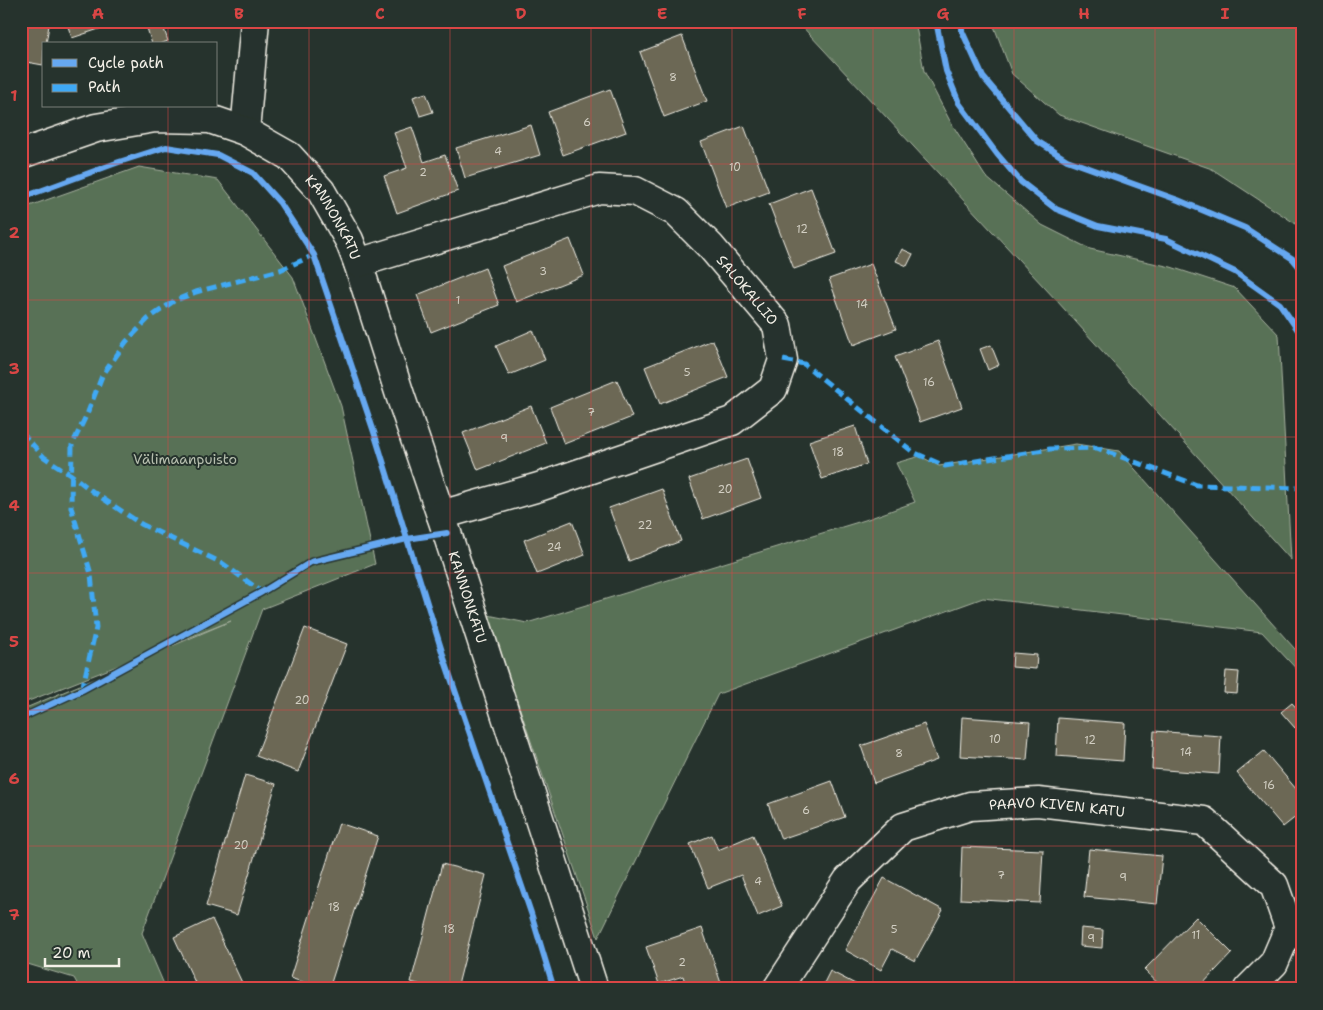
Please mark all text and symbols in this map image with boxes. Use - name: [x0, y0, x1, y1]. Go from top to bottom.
- text: A: [92, 3, 104, 24]
- text: B: [234, 3, 244, 24]
- text: C: [375, 3, 385, 24]
- text: D: [515, 3, 527, 24]
- text: E: [657, 3, 667, 24]
- text: F: [797, 3, 807, 24]
- text: G: [937, 3, 950, 24]
- text: H: [1078, 3, 1090, 24]
- text: I: [1221, 3, 1230, 24]
- legend: [42, 42, 218, 108]
- text: Cycle path: [88, 53, 164, 73]
- house number: 8: [669, 70, 677, 85]
- text: Path: [88, 77, 121, 97]
- text: 1: [10, 85, 18, 106]
- house number: 6: [583, 115, 591, 130]
- house number: 4: [494, 144, 502, 159]
- house number: 10: [729, 160, 741, 175]
- house number: 2: [419, 165, 427, 180]
- street label: KANNONKATU: [301, 171, 365, 262]
- text: 2: [8, 222, 20, 243]
- house number: 12: [796, 222, 808, 237]
- street label: SALOKALLIO: [713, 251, 782, 329]
- house number: 3: [539, 264, 547, 279]
- house number: 1: [456, 293, 460, 308]
- house number: 14: [856, 297, 868, 312]
- text: 3: [8, 358, 20, 379]
- house number: 5: [684, 365, 691, 380]
- house number: 16: [923, 375, 935, 390]
- house number: 7: [587, 405, 595, 420]
- house number: 9: [500, 431, 508, 446]
- house number: 18: [832, 445, 844, 460]
- park label: Välimaanpuisto: [133, 450, 237, 468]
- house number: 20: [717, 482, 733, 497]
- text: 4: [8, 495, 20, 516]
- house number: 22: [638, 518, 652, 533]
- house number: 24: [547, 540, 562, 555]
- street label: KANNONKATU: [444, 549, 491, 646]
- text: 5: [9, 631, 19, 652]
- house number: 20: [294, 693, 310, 708]
- house number: 10: [989, 732, 1001, 747]
- house number: 12: [1084, 733, 1096, 748]
- house number: 14: [1180, 745, 1192, 760]
- house number: 8: [895, 746, 903, 761]
- text: 6: [8, 768, 20, 789]
- house number: 16: [1263, 778, 1275, 793]
- street label: PAAVO KIVEN KATU: [988, 793, 1126, 821]
- house number: 6: [802, 803, 810, 818]
- house number: 20: [233, 838, 249, 853]
- house number: 7: [997, 868, 1005, 883]
- house number: 9: [1119, 870, 1127, 885]
- house number: 4: [754, 874, 762, 889]
- house number: 18: [328, 900, 340, 915]
- text: 7: [8, 904, 20, 925]
- house number: 18: [443, 922, 455, 937]
- house number: 5: [891, 922, 898, 937]
- house number: 11: [1192, 928, 1200, 943]
- house number: 9: [1087, 931, 1095, 946]
- scale bar: [45, 935, 119, 967]
- text: 20 m: [52, 943, 91, 963]
- house number: 2: [678, 955, 686, 970]

